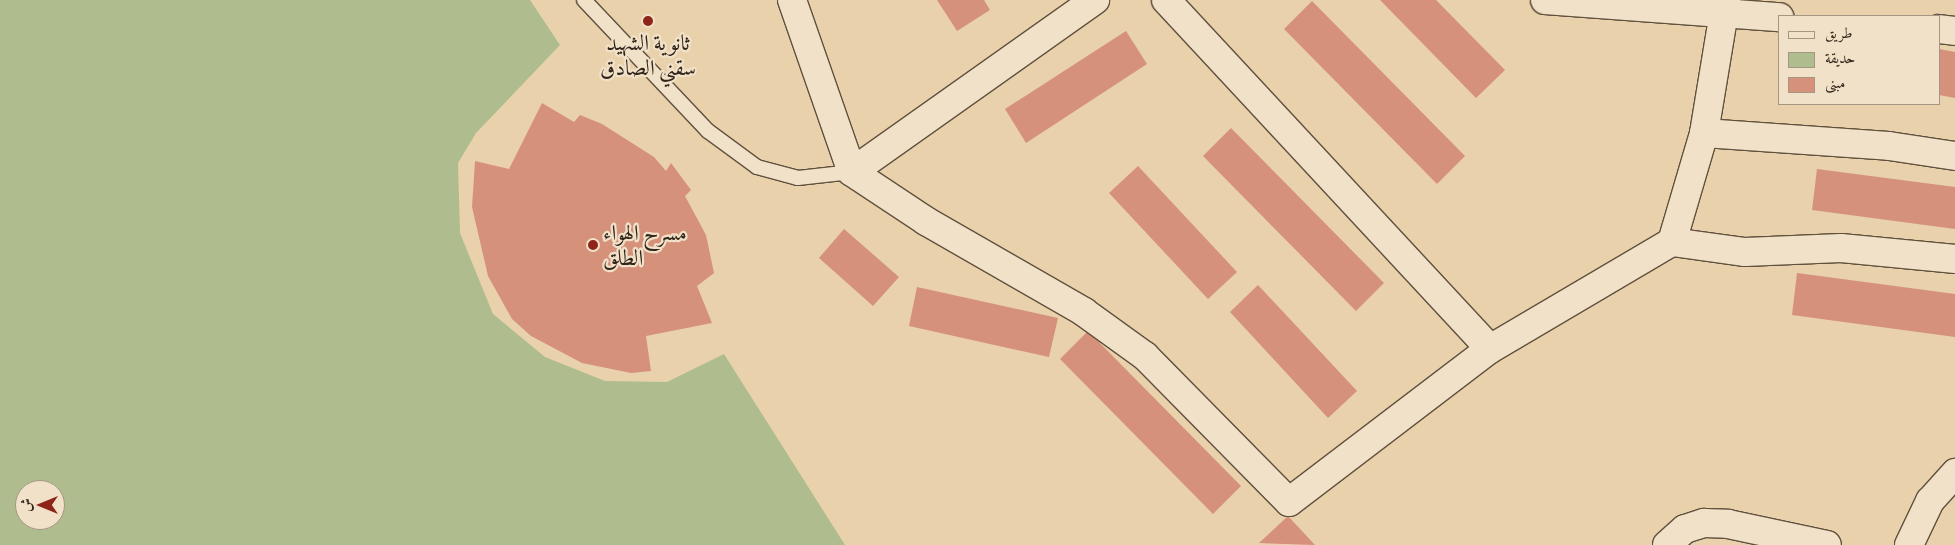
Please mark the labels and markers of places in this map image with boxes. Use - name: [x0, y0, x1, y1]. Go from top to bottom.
- marker: ثانوية الشهيد سقني الصادق: [642, 15, 654, 27]
- place label: ثانوية الشهيد سقني الصادق: [600, 29, 696, 80]
- place label: مسرح الهواء الطلق: [603, 219, 687, 270]
- marker: مسرح الهواء الطلق: [587, 239, 599, 251]

